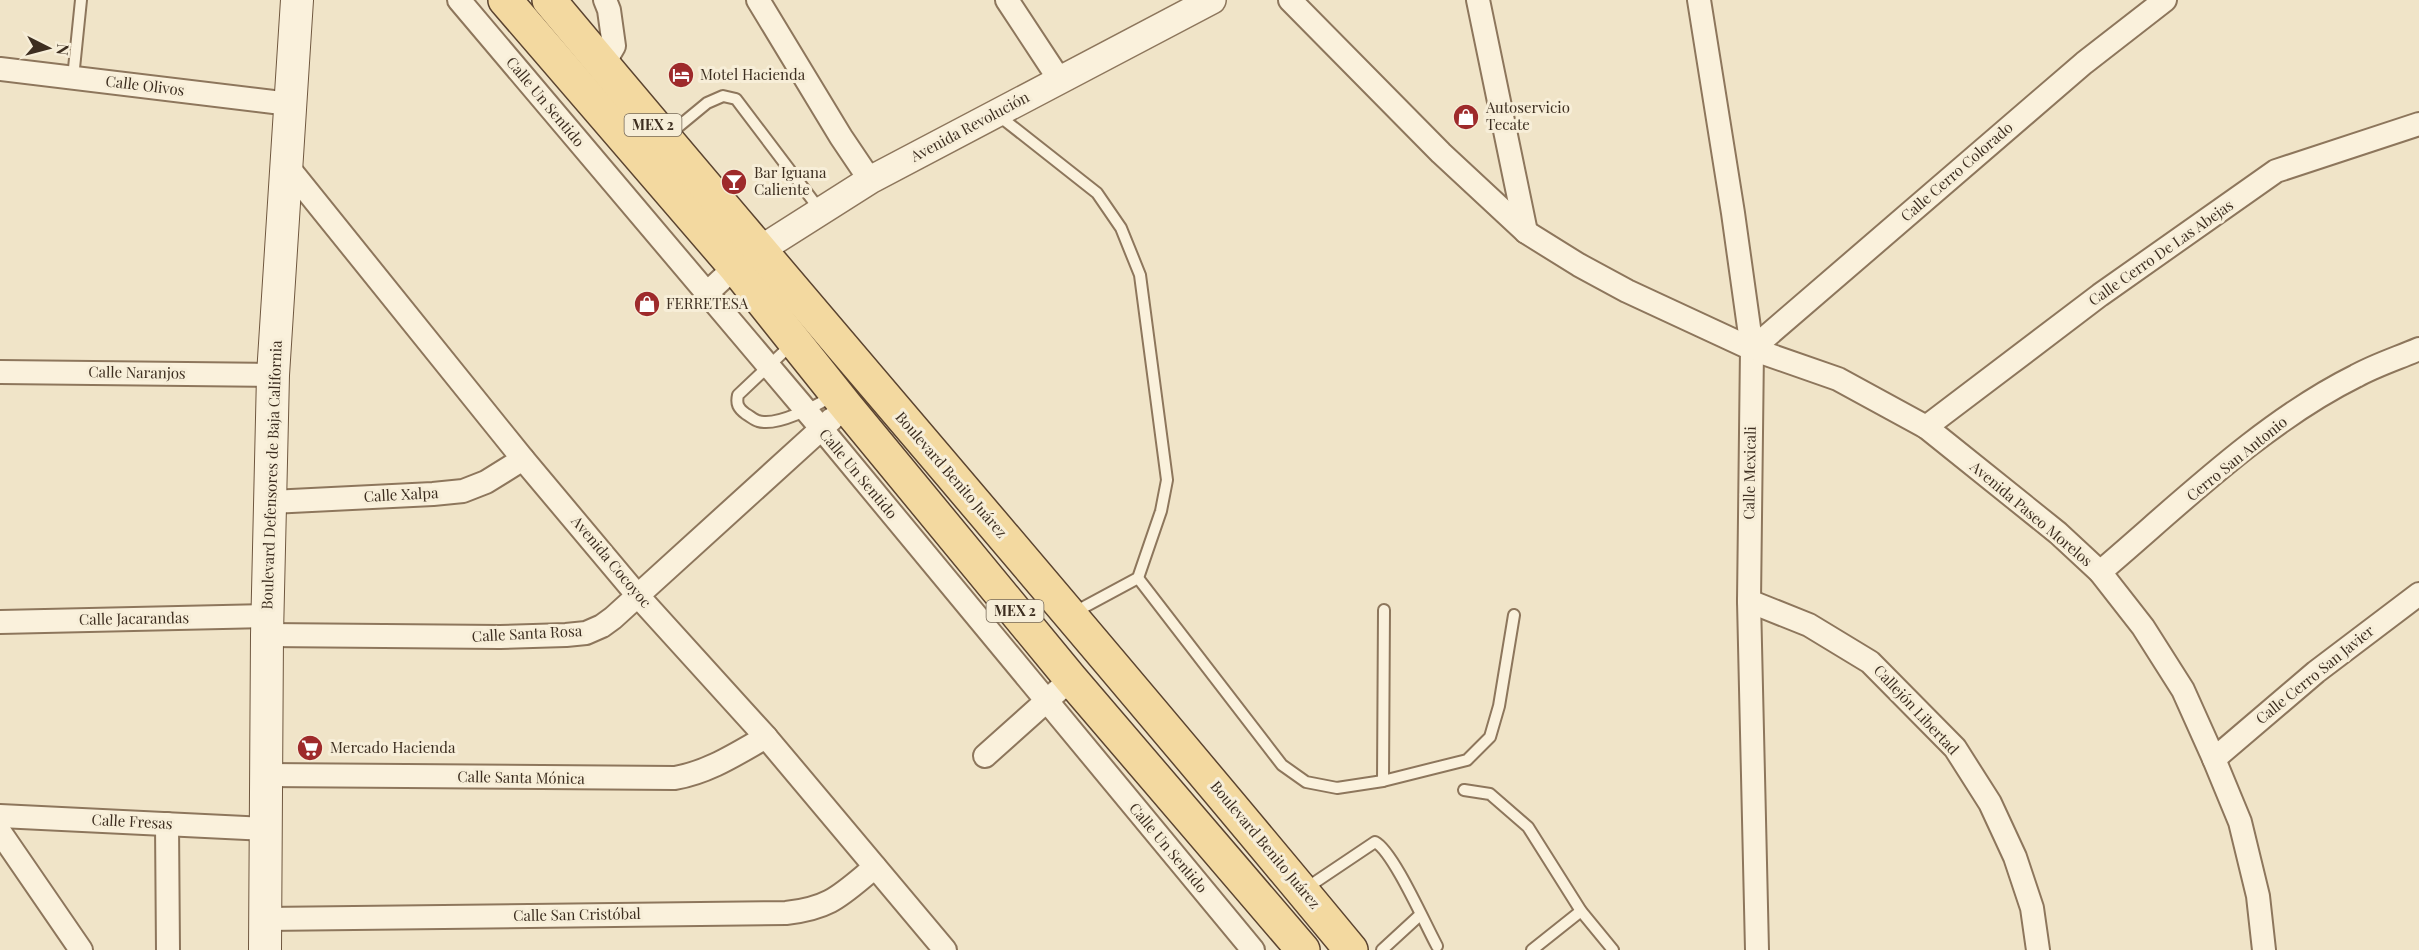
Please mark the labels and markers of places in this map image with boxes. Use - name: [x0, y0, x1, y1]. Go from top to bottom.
- hotel icon: Motel Hacienda: [666, 60, 696, 90]
- place label: Motel Hacienda: [700, 64, 806, 84]
- place label: Autoservicio Tecate: [1485, 97, 1570, 134]
- shop icon: Autoservicio Tecate: [1451, 102, 1481, 132]
- place label: Bar Iguana Caliente: [754, 162, 827, 199]
- bar icon: Bar Iguana Caliente: [719, 167, 749, 197]
- shop icon: FERRETESA: [632, 289, 662, 319]
- place label: FERRETESA: [666, 293, 749, 313]
- supermarket icon: Mercado Hacienda: [295, 733, 325, 763]
- place label: Mercado Hacienda: [330, 737, 456, 757]

